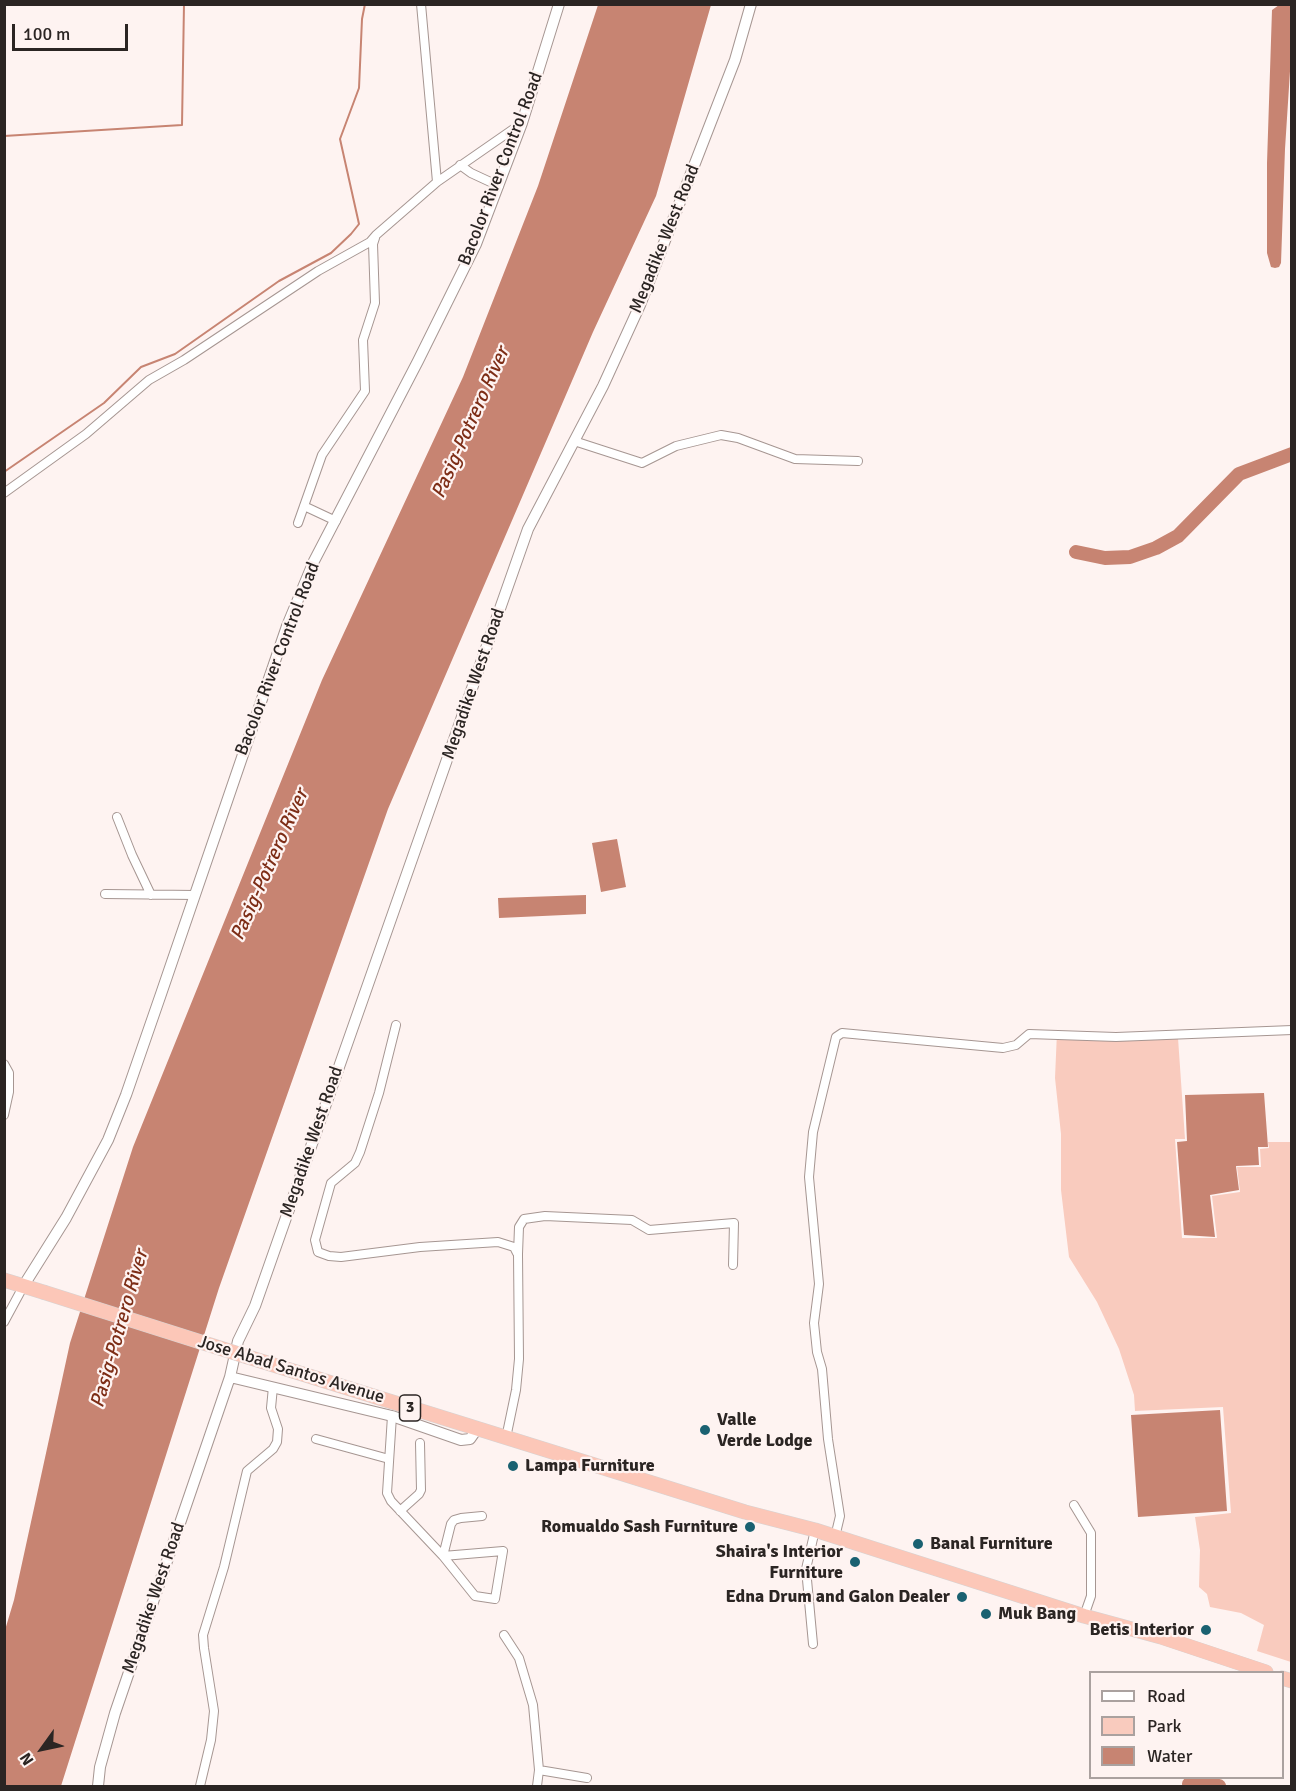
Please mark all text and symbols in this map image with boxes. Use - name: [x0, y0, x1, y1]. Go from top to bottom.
- scale bar: [15, 12, 130, 50]
- text: 100 m: [23, 23, 70, 45]
- street label: Bacolor River Control Road: [454, 69, 548, 269]
- street label: Megadike West Road: [625, 162, 705, 316]
- water label: Pasig-Potrero River: [427, 344, 515, 502]
- street label: Bacolor River Control Road: [231, 559, 325, 759]
- street label: Megadike West Road: [438, 606, 510, 762]
- water label: Pasig-Potrero River: [226, 786, 314, 944]
- street label: Megadike West Road: [276, 1064, 348, 1220]
- water label: Pasig-Potrero River: [86, 1247, 154, 1411]
- street label: Jose Abad Santos Avenue: [195, 1331, 387, 1409]
- road number: 3: [400, 1395, 420, 1421]
- place label: Valle Verde Lodge: [717, 1409, 812, 1452]
- marker: Valle Verde Lodge: [698, 1423, 712, 1437]
- place label: Lampa Furniture: [525, 1455, 655, 1477]
- marker: Lampa Furniture: [506, 1459, 520, 1473]
- place label: Romualdo Sash Furniture: [541, 1516, 738, 1538]
- street label: Megadike West Road: [118, 1520, 190, 1676]
- marker: Romualdo Sash Furniture: [743, 1520, 757, 1534]
- place label: Banal Furniture: [930, 1533, 1053, 1555]
- marker: Banal Furniture: [911, 1537, 925, 1551]
- place label: Shaira's Interior Furniture: [716, 1541, 843, 1584]
- marker: Shaira's Interior Furniture: [848, 1555, 862, 1569]
- place label: Edna Drum and Galon Dealer: [725, 1586, 950, 1608]
- marker: Edna Drum and Galon Dealer: [955, 1590, 969, 1604]
- place label: Muk Bang: [998, 1603, 1076, 1625]
- marker: Muk Bang: [979, 1607, 993, 1621]
- place label: Betis Interior: [1089, 1619, 1194, 1641]
- marker: Betis Interior: [1199, 1623, 1213, 1637]
- legend: [1089, 1671, 1284, 1779]
- text: Road: [1147, 1685, 1186, 1707]
- text: Park: [1147, 1715, 1182, 1737]
- north arrow: [12, 1719, 72, 1779]
- text: Water: [1147, 1745, 1192, 1767]
- text: N: [15, 1749, 38, 1769]

